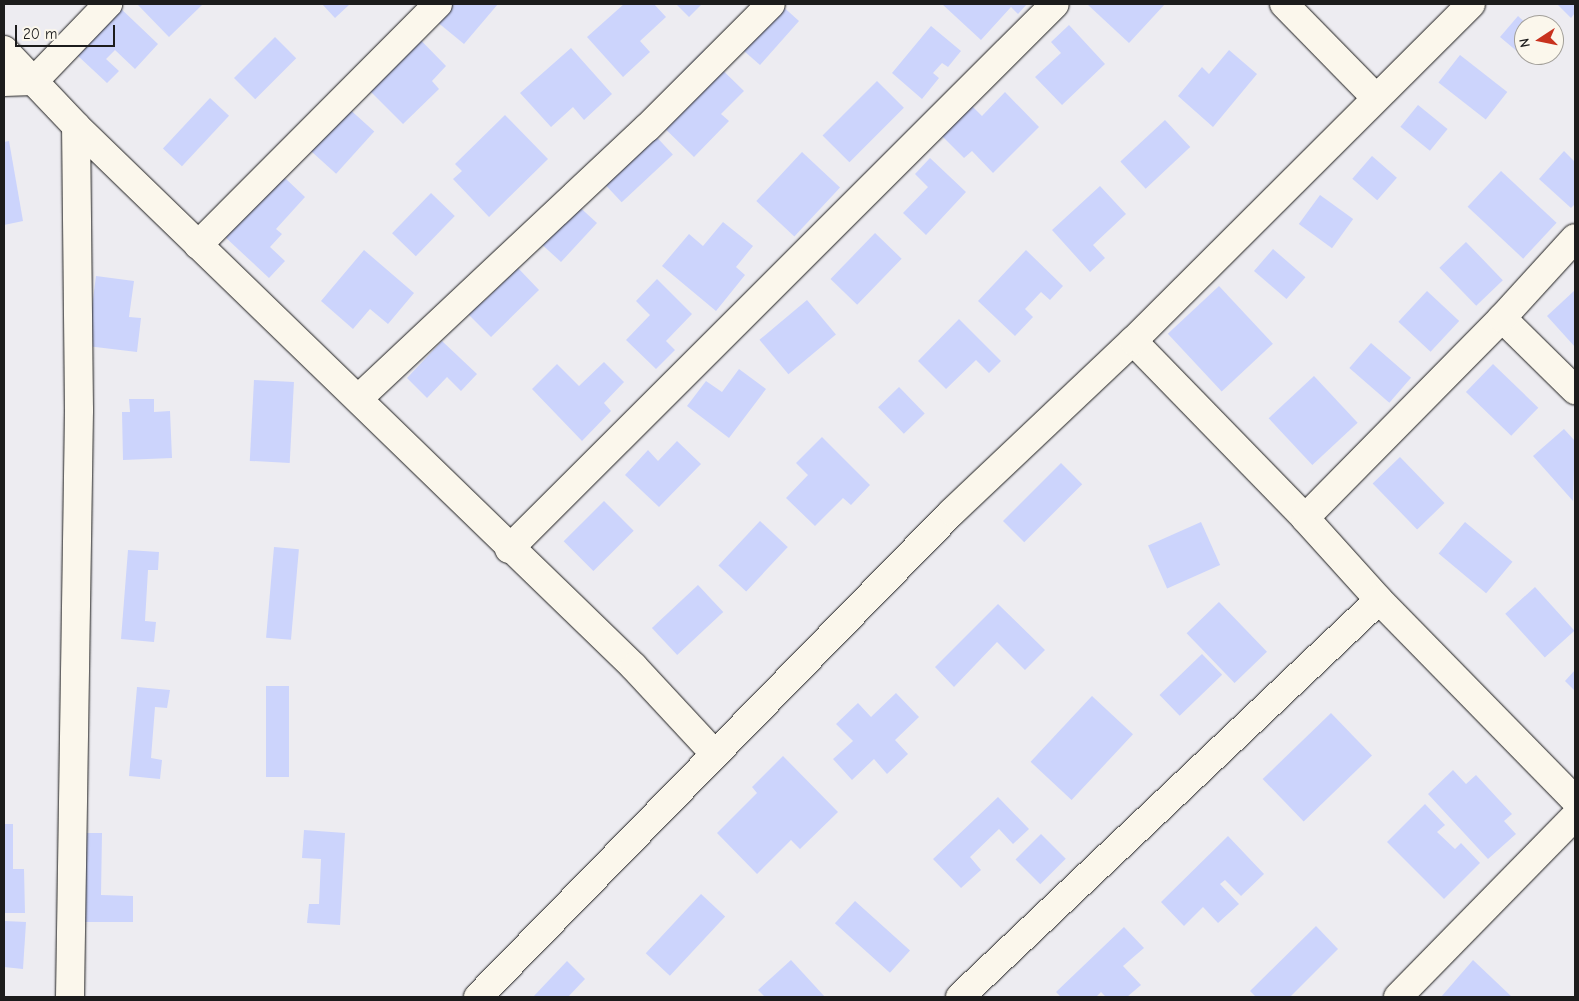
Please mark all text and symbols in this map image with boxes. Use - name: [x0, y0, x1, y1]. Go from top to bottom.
- scale bar: [18, 15, 118, 47]
- north arrow: [1514, 15, 1564, 65]
- text: 20 m: [23, 25, 57, 43]
- text: N: [1516, 37, 1534, 49]

